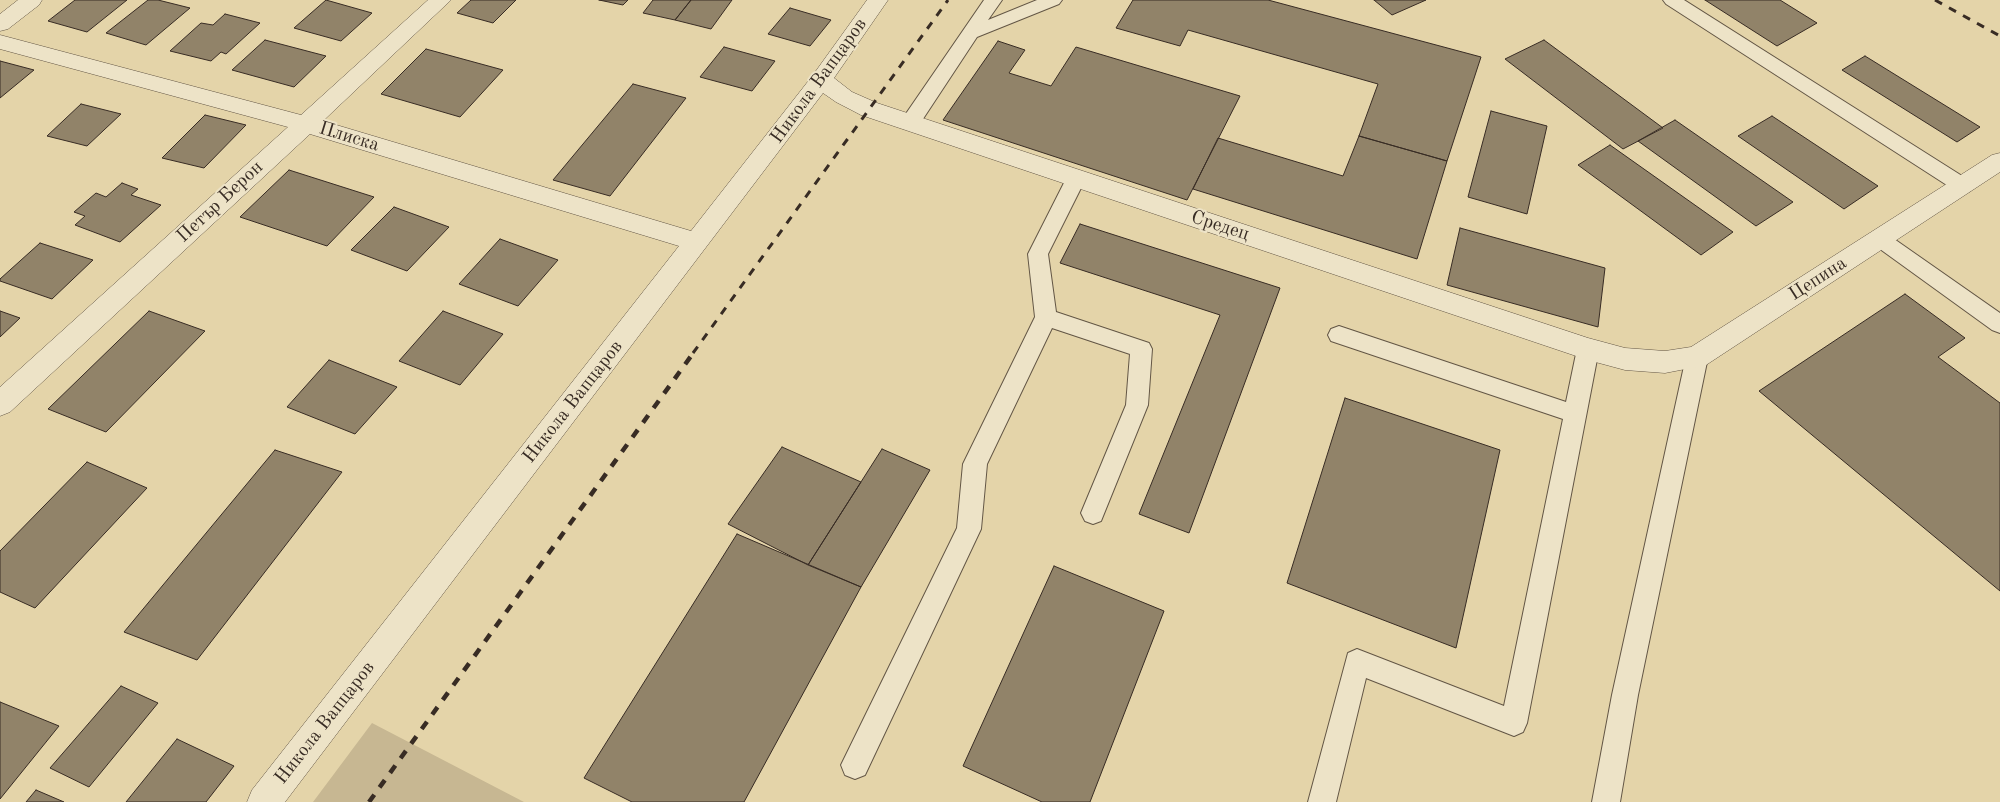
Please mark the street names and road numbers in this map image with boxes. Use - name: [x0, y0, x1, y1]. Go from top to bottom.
- street label: Никола Вапцаров: [766, 14, 872, 148]
- street label: Плиска: [316, 117, 382, 157]
- street label: Петър Берон: [172, 156, 268, 248]
- street label: Средец: [1188, 206, 1252, 246]
- street label: Цепина: [1785, 252, 1851, 306]
- street label: Никола Вапцаров: [518, 336, 628, 468]
- street label: Никола Вапцаров: [270, 657, 380, 789]

